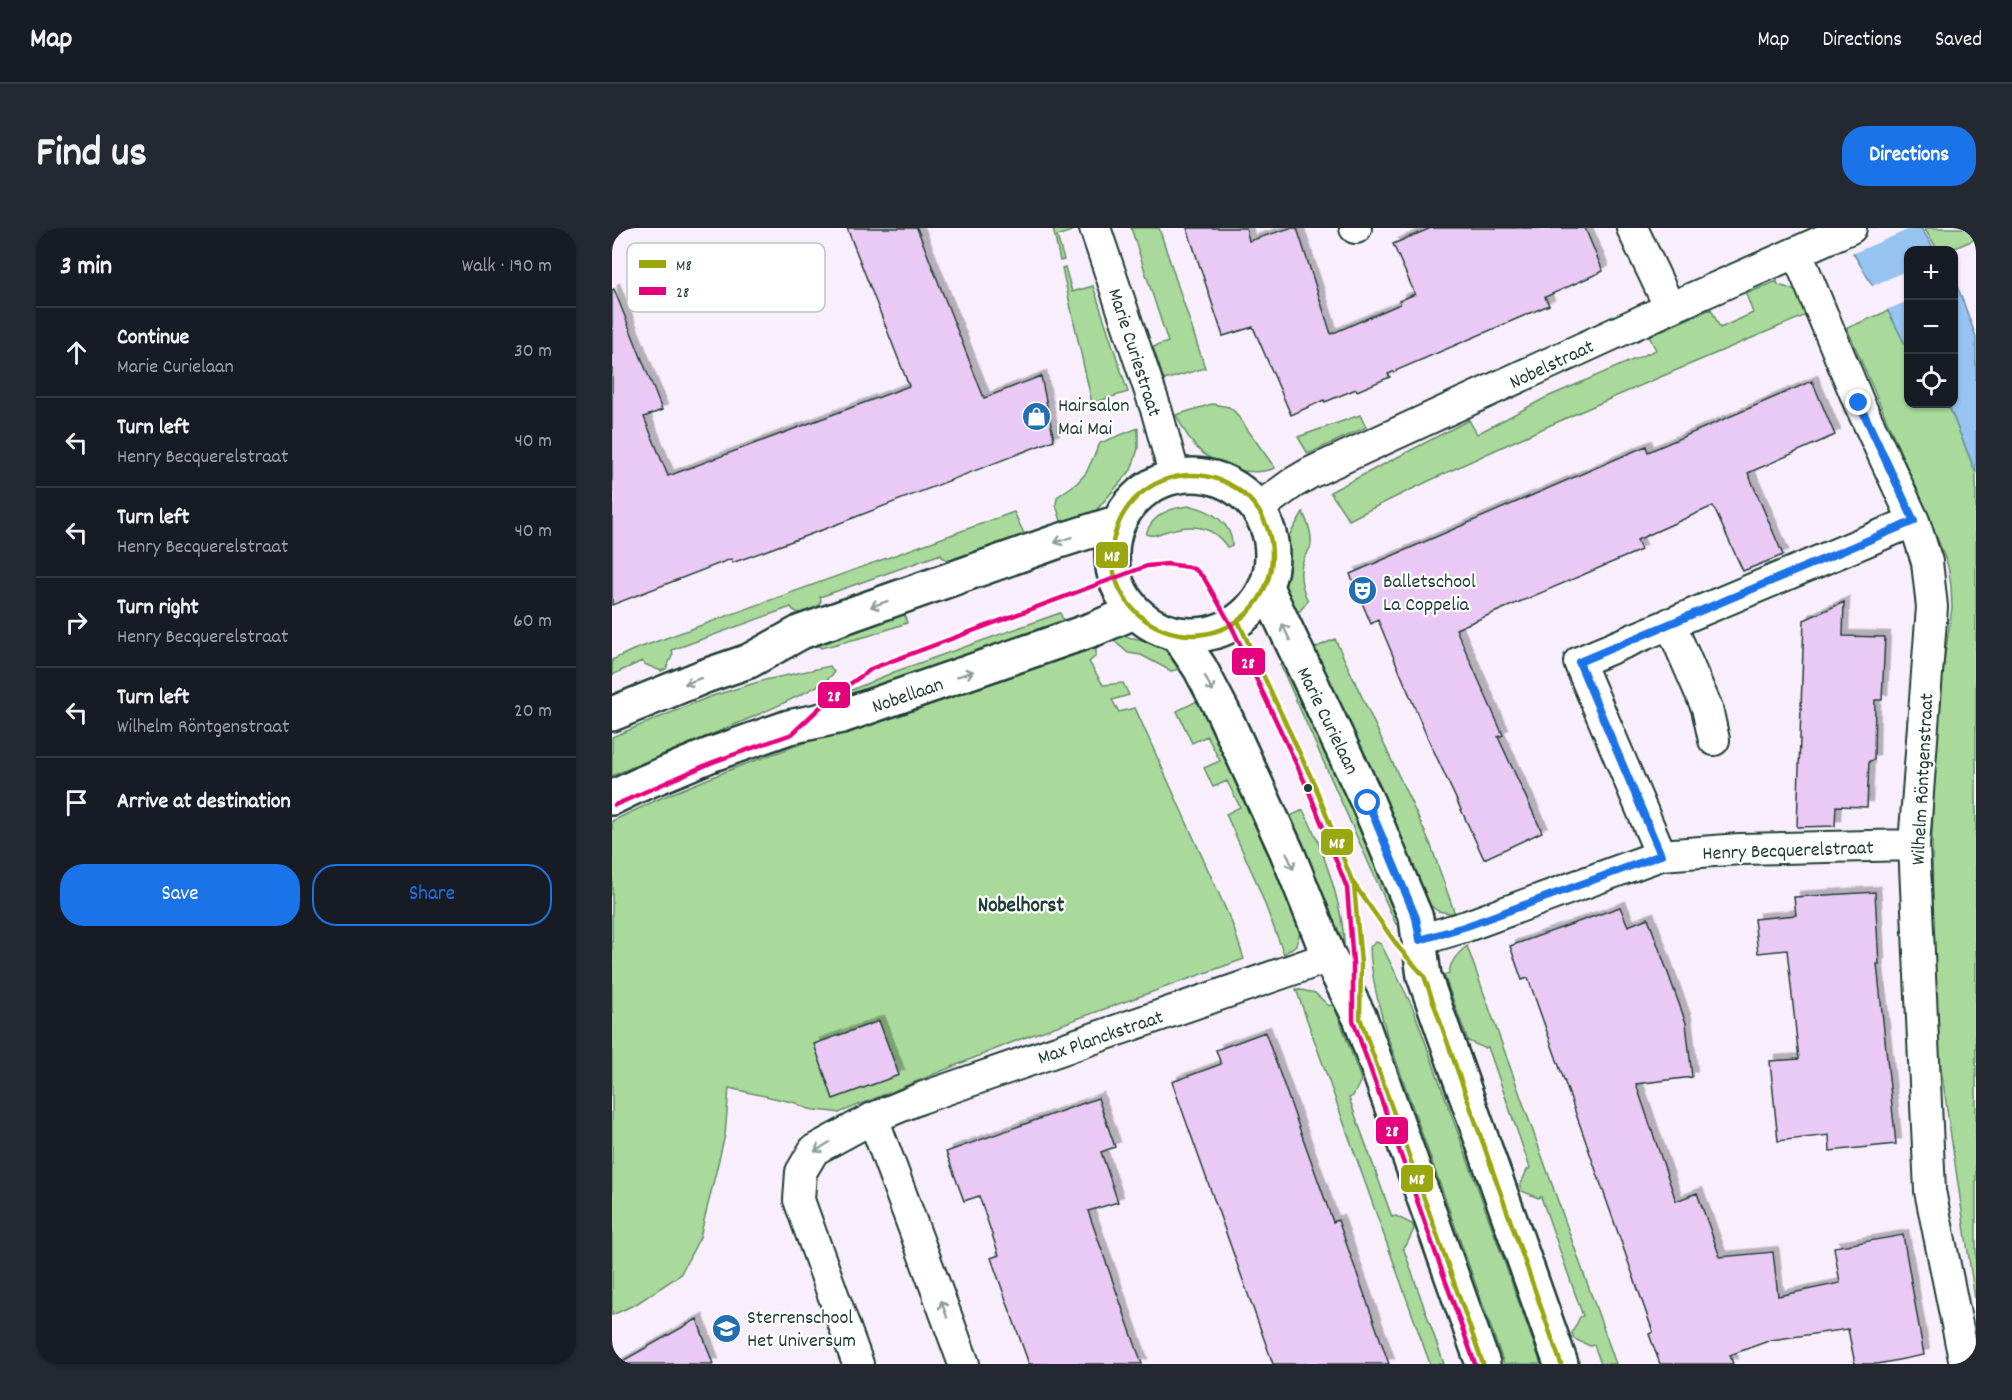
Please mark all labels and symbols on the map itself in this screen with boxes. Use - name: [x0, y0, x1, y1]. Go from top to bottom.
- legend: [627, 243, 825, 312]
- text: M8: [676, 255, 692, 278]
- text: 28: [676, 282, 689, 305]
- street label: Marie Curiestraat: [1099, 285, 1167, 421]
- street label: Nobelstraat: [1505, 334, 1599, 398]
- route end: [1845, 389, 1871, 415]
- place label: Hairsalon Mai Mai: [1058, 393, 1129, 444]
- shop icon: Hairsalon Mai Mai: [1021, 400, 1053, 432]
- one-way arrow: [1054, 535, 1073, 546]
- line badge: M8: [1095, 541, 1129, 569]
- text: M8: [1104, 546, 1120, 569]
- place label: Balletschool La Coppelia: [1383, 569, 1476, 620]
- theatre icon: Balletschool La Coppelia: [1346, 575, 1378, 607]
- one-way arrow: [870, 599, 889, 610]
- one-way arrow: [1280, 623, 1292, 641]
- line badge: 28: [1231, 647, 1266, 676]
- text: 28: [1241, 653, 1255, 676]
- street label: Marie Curielaan: [1288, 663, 1364, 780]
- one-way arrow: [955, 667, 974, 678]
- street label: Nobellaan: [869, 672, 947, 722]
- one-way arrow: [1203, 674, 1215, 692]
- one-way arrow: [685, 676, 703, 687]
- line badge: 28: [817, 681, 851, 709]
- text: 28: [827, 686, 841, 709]
- street label: Wilhelm Röntgenstraat: [1906, 692, 1942, 866]
- unlabelled marker: [1302, 782, 1314, 794]
- route start: [1354, 789, 1380, 815]
- line badge: M8: [1320, 828, 1354, 856]
- text: M8: [1329, 833, 1345, 856]
- street label: Henry Becquerelstraat: [1702, 835, 1874, 869]
- one-way arrow: [1285, 851, 1296, 869]
- district label: Nobelhorst: [978, 892, 1064, 922]
- street label: Max Planckstraat: [1034, 1004, 1168, 1073]
- line badge: 28: [1375, 1116, 1409, 1145]
- text: 28: [1385, 1121, 1399, 1144]
- one-way arrow: [814, 1141, 831, 1153]
- line badge: M8: [1400, 1164, 1434, 1193]
- text: M8: [1409, 1169, 1425, 1192]
- one-way arrow: [938, 1300, 949, 1319]
- place label: Sterrenschool Het Universum: [747, 1305, 856, 1356]
- school or university icon: Sterrenschool Het Universum: [710, 1312, 742, 1344]

